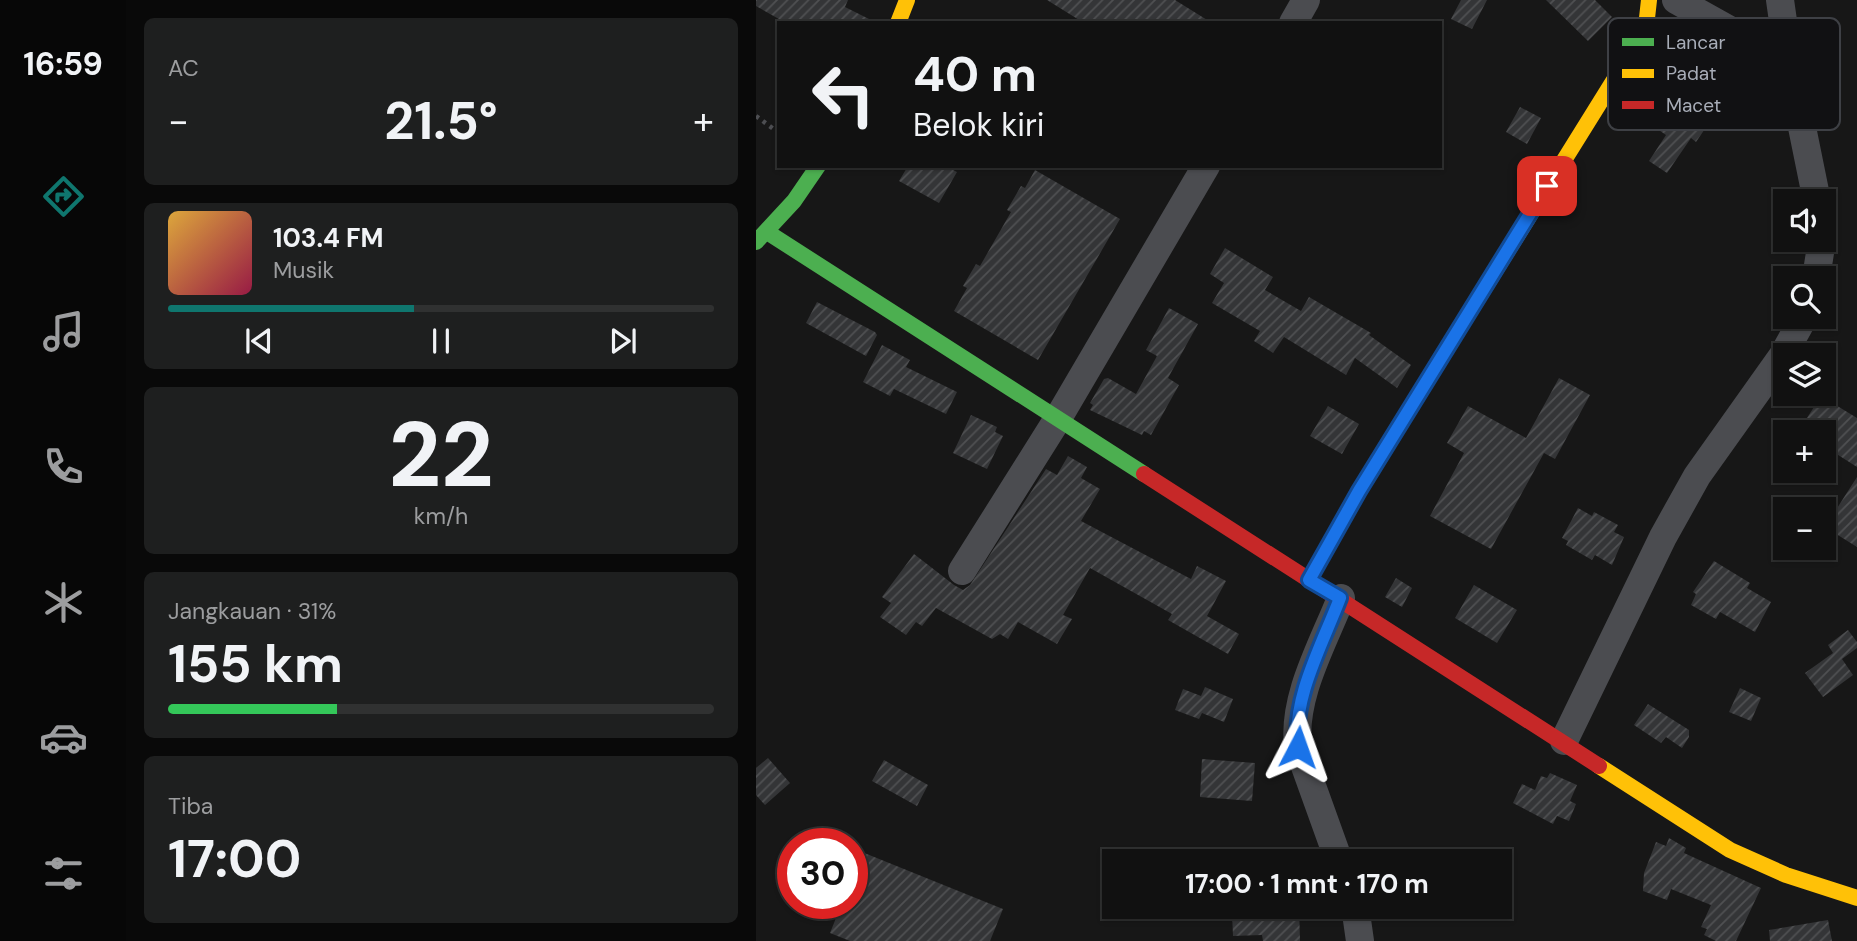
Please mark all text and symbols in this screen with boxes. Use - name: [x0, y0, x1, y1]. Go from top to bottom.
- legend: [1608, 18, 1840, 130]
- text: Lancar: [1666, 30, 1726, 55]
- text: 40 m: [913, 42, 1037, 106]
- text: 16:59: [23, 43, 103, 85]
- icon: left: [798, 49, 889, 140]
- text: AC: [168, 53, 199, 83]
- text: Padat: [1666, 61, 1716, 86]
- text: 21.5°: [384, 87, 498, 155]
- text: Macet: [1666, 93, 1721, 118]
- text: −: [168, 96, 189, 146]
- text: +: [693, 96, 714, 146]
- text: Belok kiri: [913, 104, 1045, 146]
- pin: [1517, 156, 1577, 216]
- icon: arrive: [1528, 167, 1566, 205]
- icon: directions: [39, 172, 88, 221]
- map controls: [1773, 189, 1836, 560]
- button: sound: [1773, 189, 1836, 252]
- text: 103.4 FM: [273, 221, 384, 255]
- text: Musik: [273, 255, 334, 285]
- button: search: [1773, 266, 1836, 329]
- icon: music: [39, 307, 88, 356]
- icon: previous: [240, 322, 278, 360]
- icon: pause: [422, 322, 460, 360]
- icon: next: [604, 322, 642, 360]
- button: layers: [1773, 343, 1836, 406]
- text: 22: [388, 396, 494, 514]
- button: +: [1773, 420, 1836, 483]
- icon: phone: [39, 442, 88, 491]
- button: −: [1773, 497, 1836, 560]
- text: km/h: [414, 501, 468, 531]
- icon: climate: [39, 578, 88, 627]
- text: Jangkauan · 31%: [168, 596, 336, 626]
- text: 155 km: [168, 630, 343, 698]
- position arrow: [1261, 710, 1335, 784]
- icon: car: [39, 713, 88, 762]
- text: Tiba: [168, 791, 213, 821]
- text: 17:00: [168, 825, 301, 893]
- speed limit sign: 30: [777, 828, 868, 919]
- icon: filters: [39, 849, 88, 898]
- text: 17:00 · 1 mnt · 170 m: [1185, 867, 1429, 901]

